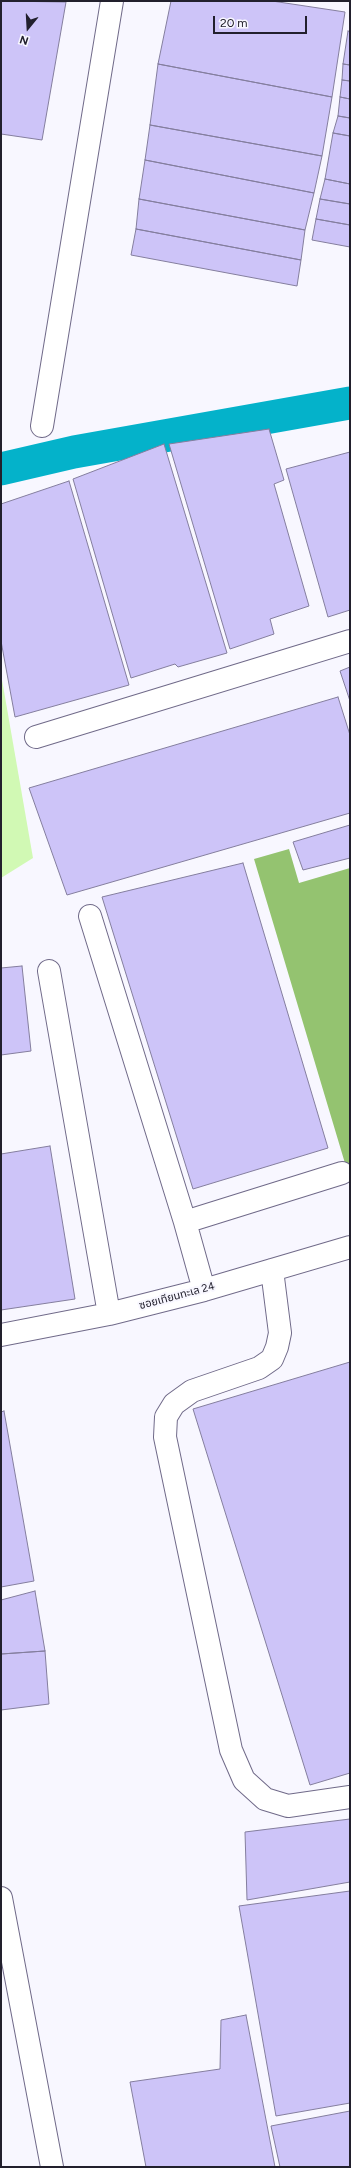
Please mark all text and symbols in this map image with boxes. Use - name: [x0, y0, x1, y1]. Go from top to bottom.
- north arrow: [8, 8, 48, 48]
- scale bar: [215, 8, 309, 34]
- text: 20 m: [220, 16, 248, 30]
- text: N: [18, 32, 30, 47]
- street label: ซอยเทียนทะเล 24: [138, 1280, 216, 1312]

